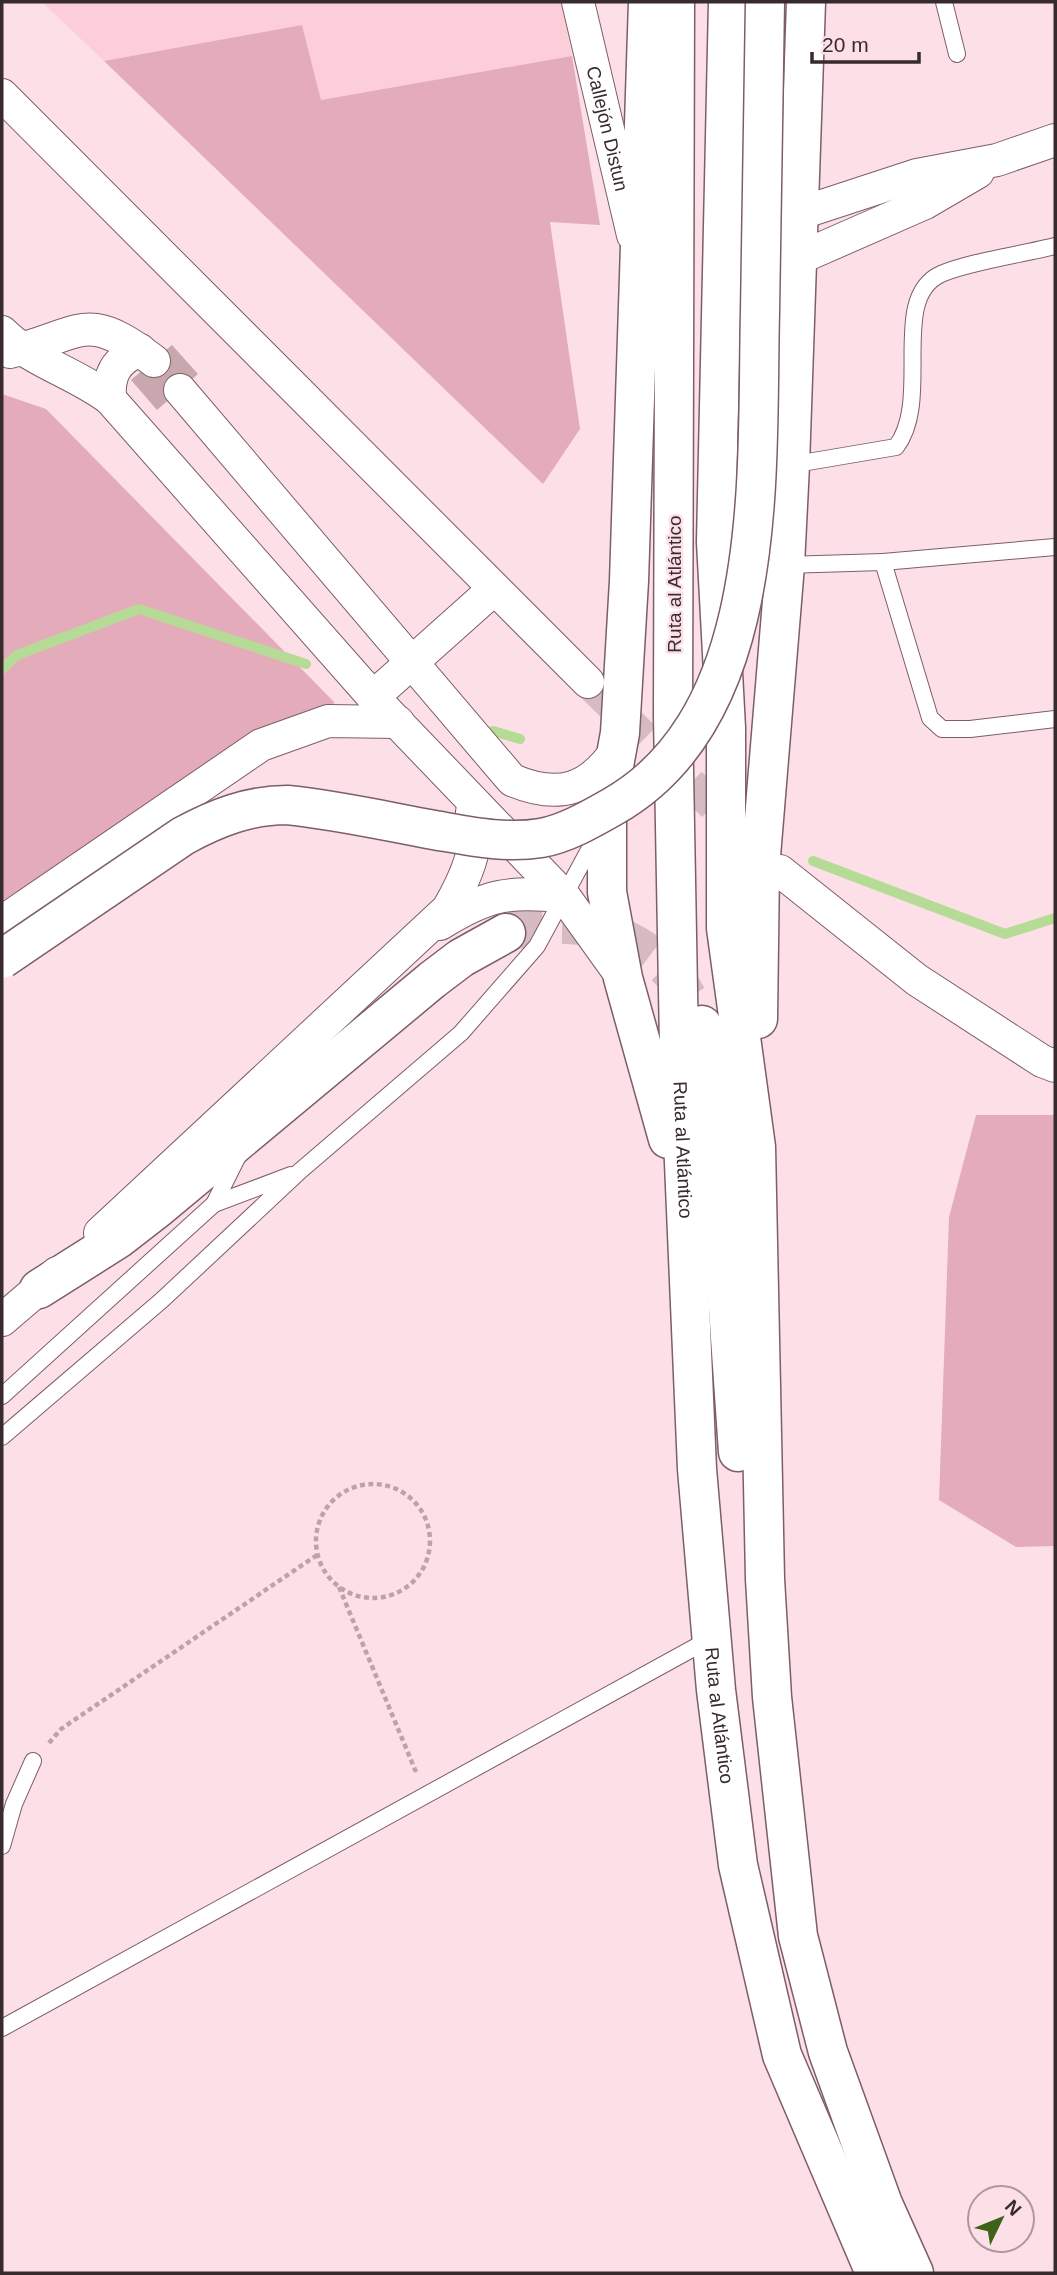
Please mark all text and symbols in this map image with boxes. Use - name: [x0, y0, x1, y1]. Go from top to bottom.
- scale bar: [812, 21, 919, 65]
- text: 20 m: [822, 33, 869, 56]
- street label: Callejón Distun: [582, 64, 632, 193]
- street label: Ruta al Atlántico: [664, 515, 685, 653]
- street label: Ruta al Atlántico: [670, 1081, 696, 1219]
- street label: Ruta al Atlántico: [701, 1646, 738, 1785]
- north arrow: [966, 2184, 1036, 2254]
- text: N: [1001, 2196, 1025, 2220]

